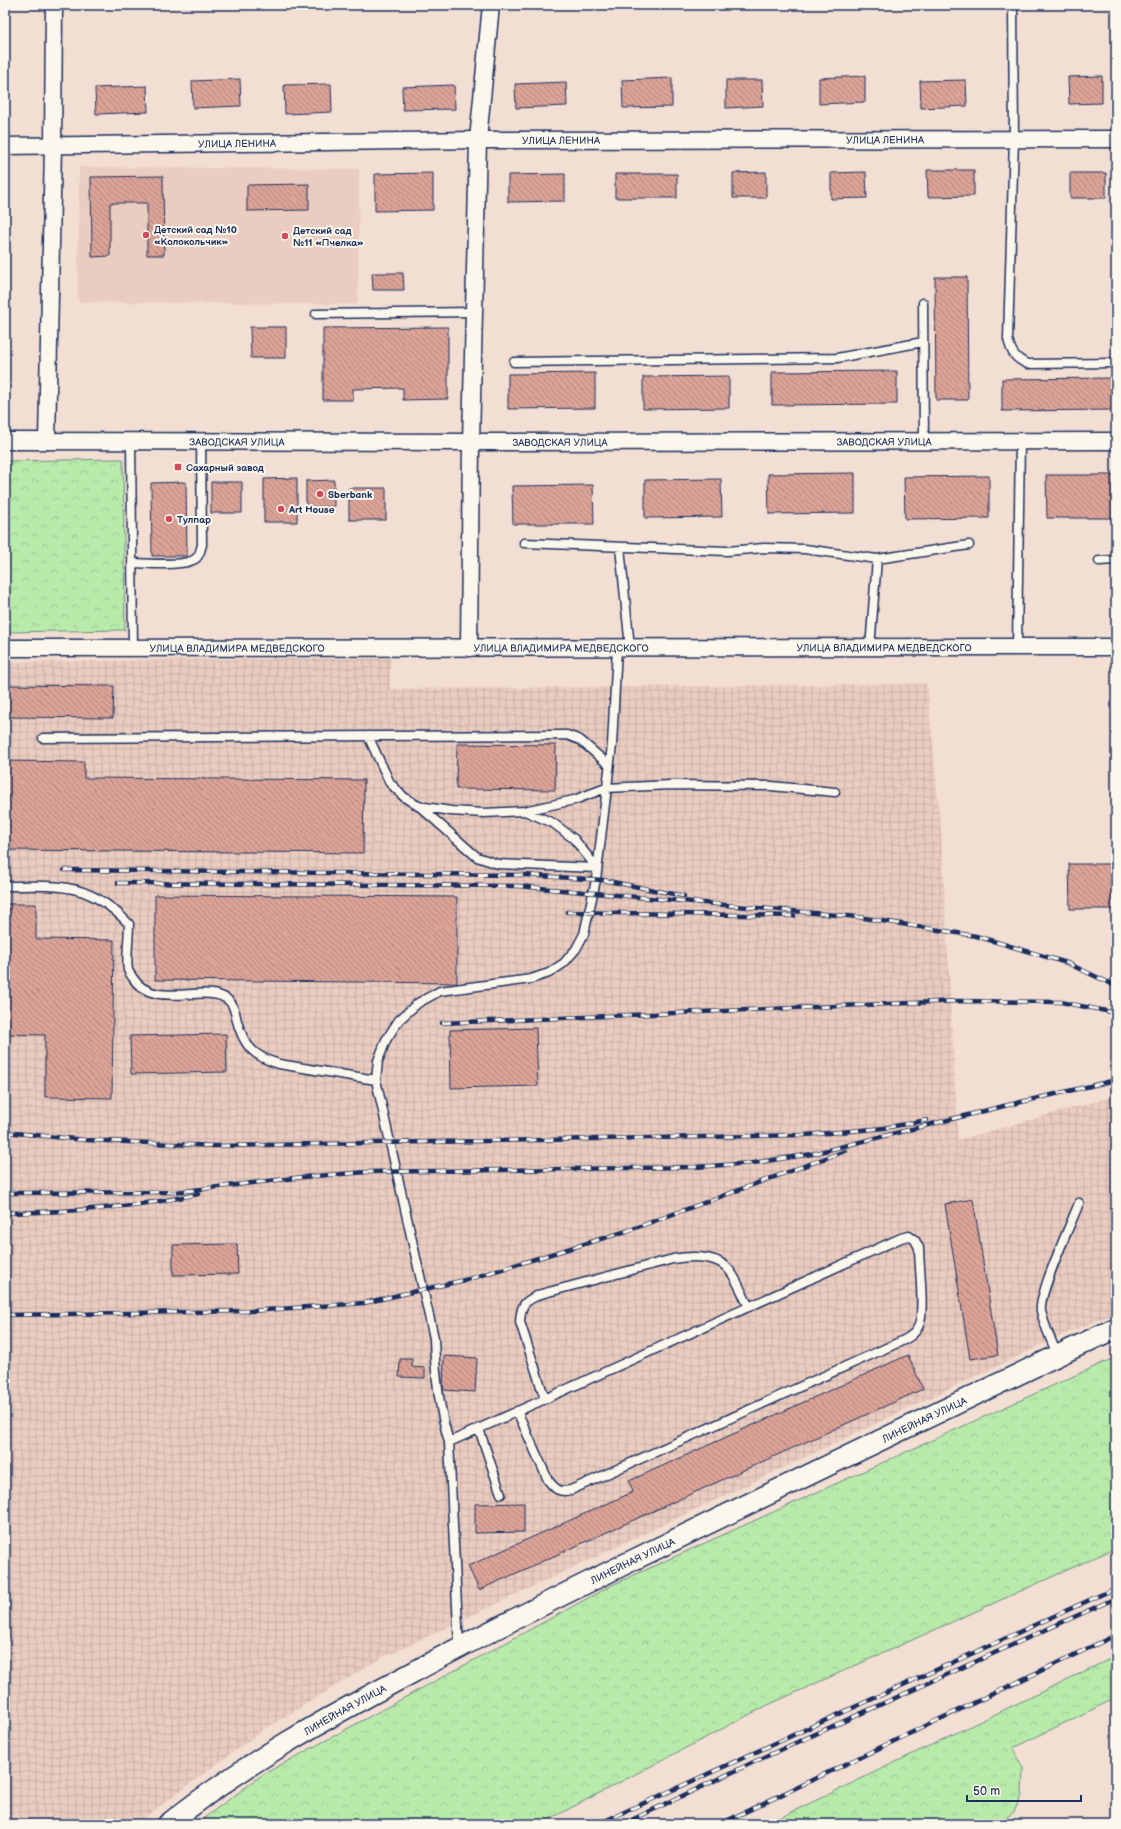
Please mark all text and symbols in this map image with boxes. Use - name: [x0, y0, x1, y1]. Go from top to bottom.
- street label: УЛИЦА ЛЕНИНА: [846, 134, 925, 146]
- street label: УЛИЦА ЛЕНИНА: [522, 135, 601, 147]
- street label: УЛИЦА ЛЕНИНА: [198, 138, 277, 151]
- place label: Детский сад №10 «Колокольчик»: [154, 224, 237, 248]
- place label: Детский сад №11 «Пчелка»: [293, 225, 364, 249]
- marker: Детский сад №10 «Колокольчик»: [141, 230, 151, 240]
- marker: Детский сад №11 «Пчелка»: [280, 231, 290, 241]
- street label: ЗАВОДСКАЯ УЛИЦА: [189, 436, 286, 449]
- street label: ЗАВОДСКАЯ УЛИЦА: [836, 436, 933, 448]
- street label: ЗАВОДСКАЯ УЛИЦА: [512, 437, 609, 449]
- marker: Сахарный завод: [173, 462, 183, 472]
- place label: Сахарный завод: [186, 462, 264, 474]
- marker: Sberbank: [315, 489, 325, 499]
- place label: Sberbank: [328, 489, 373, 501]
- marker: Art House: [276, 504, 286, 514]
- place label: Art House: [288, 504, 335, 516]
- marker: Тулпар: [164, 514, 174, 524]
- place label: Тулпар: [177, 514, 211, 526]
- street label: УЛИЦА ВЛАДИМИРА МЕДВЕДСКОГО: [473, 642, 649, 655]
- street label: УЛИЦА ВЛАДИМИРА МЕДВЕДСКОГО: [796, 642, 972, 654]
- street label: УЛИЦА ВЛАДИМИРА МЕДВЕДСКОГО: [149, 643, 325, 655]
- street label: ЛИНЕЙНАЯ УЛИЦА: [879, 1394, 970, 1446]
- street label: ЛИНЕЙНАЯ УЛИЦА: [588, 1535, 678, 1587]
- street label: ЛИНЕЙНАЯ УЛИЦА: [301, 1682, 389, 1738]
- scale bar: [967, 1777, 1081, 1803]
- text: 50 m: [973, 1784, 1000, 1799]

